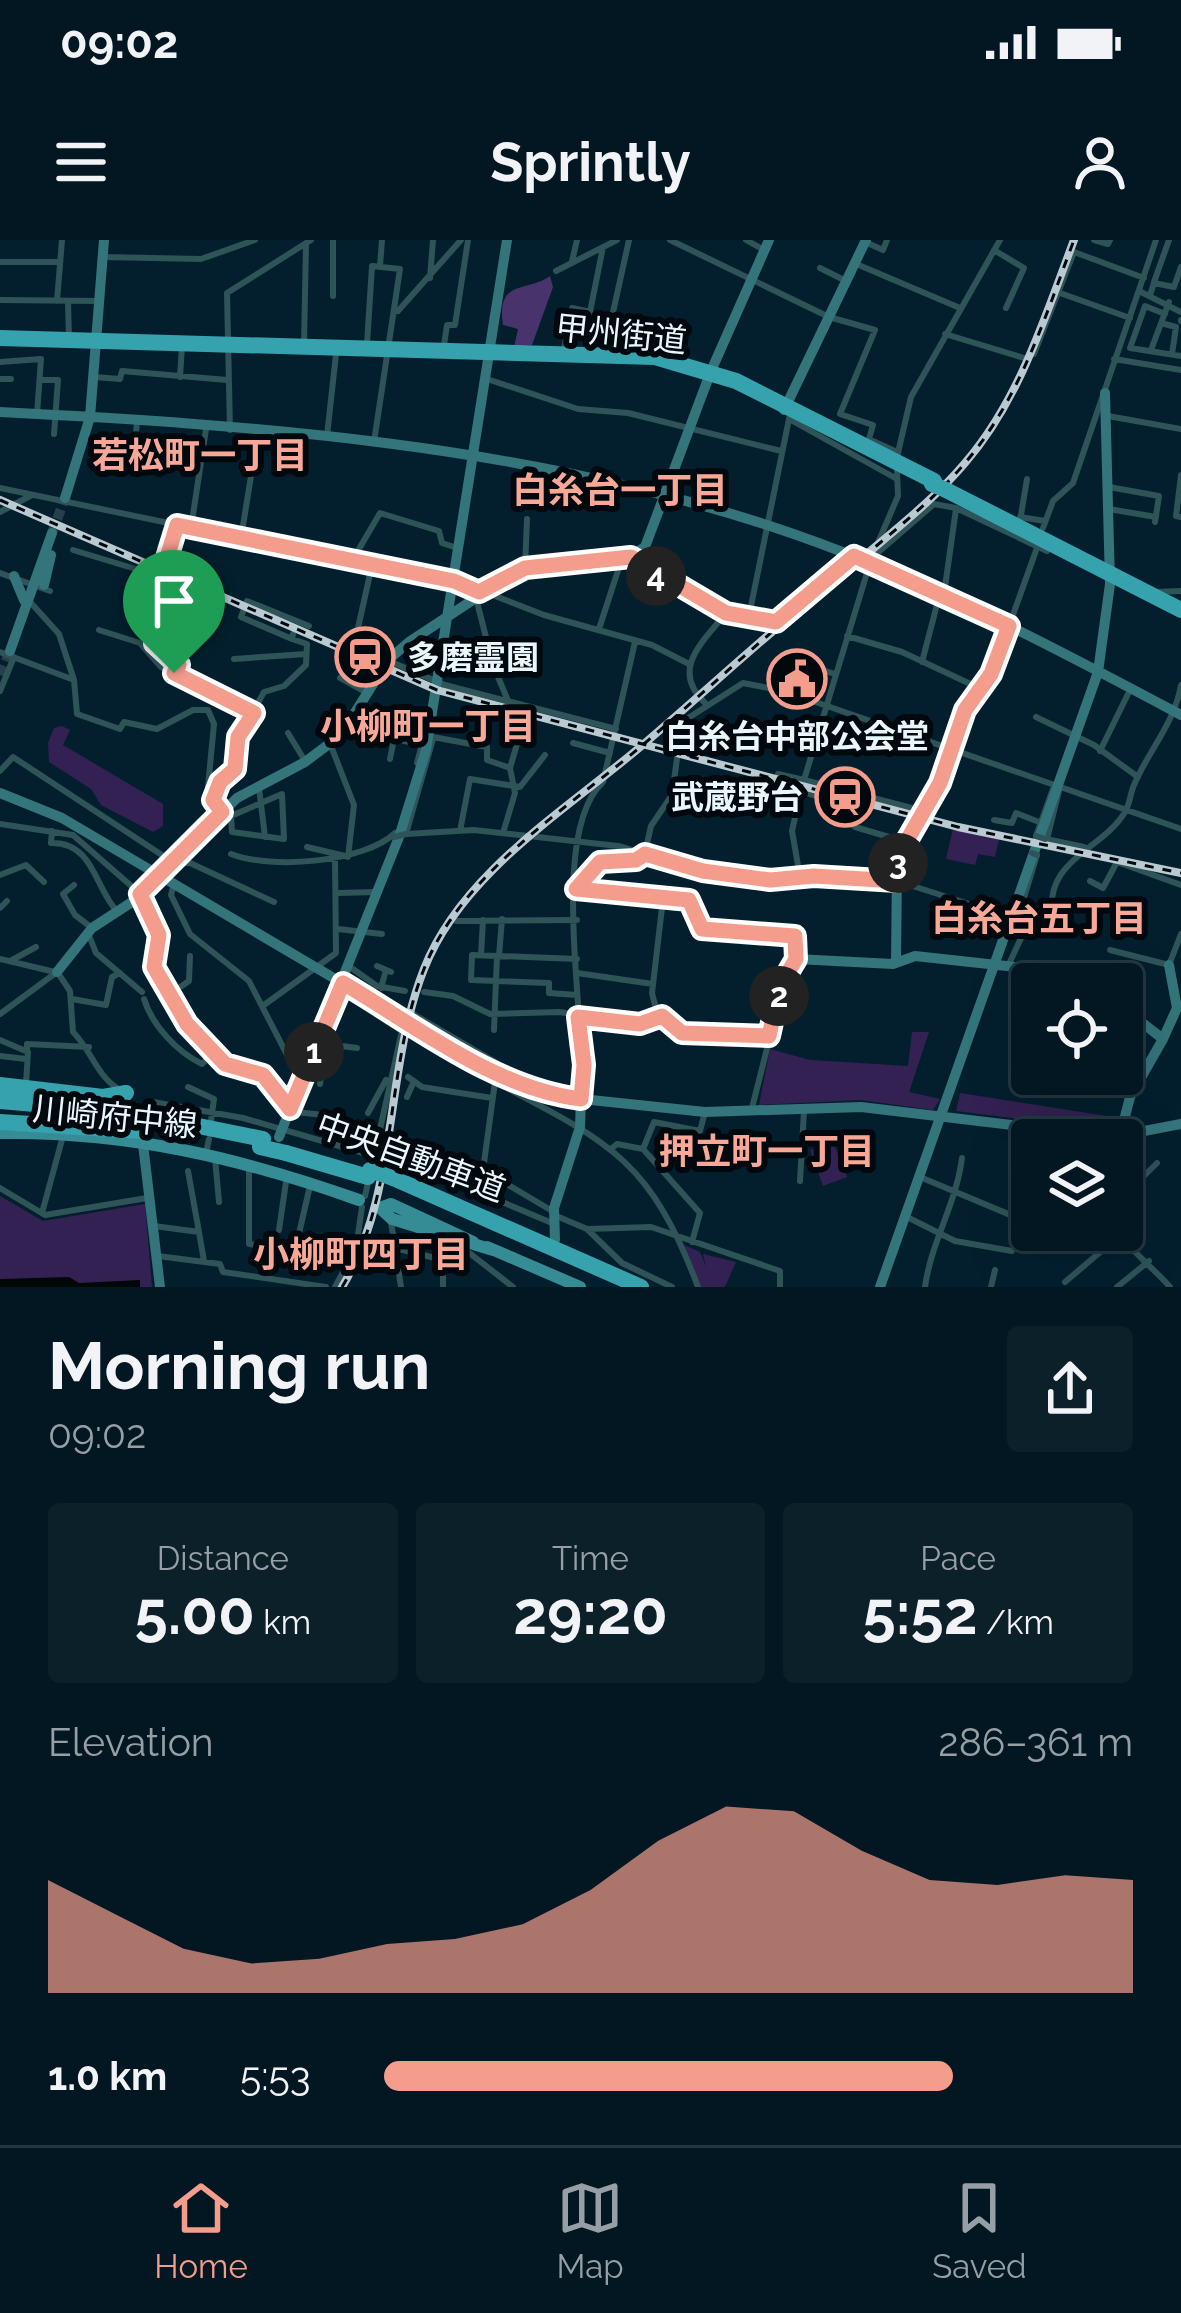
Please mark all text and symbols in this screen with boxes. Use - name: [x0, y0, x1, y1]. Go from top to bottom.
- text: 09:02: [60, 16, 178, 69]
- icon: menu: [48, 129, 114, 195]
- icon: person: [1067, 129, 1133, 195]
- text: Sprintly: [490, 130, 691, 194]
- street label: 甲州街道: [553, 308, 689, 360]
- district label: 若松町一丁目: [92, 434, 308, 476]
- district label: 白糸台一丁目: [512, 469, 728, 511]
- pin: 4: [626, 546, 686, 606]
- pin: [123, 550, 225, 673]
- text: 4: [647, 556, 665, 595]
- icon: arrive: [141, 568, 207, 634]
- station icon: 多磨霊園: [334, 626, 396, 688]
- place label: 多磨霊園: [407, 638, 539, 677]
- public building icon: 白糸台中部公会堂: [766, 648, 828, 710]
- district label: 小柳町一丁目: [320, 705, 536, 747]
- place label: 白糸台中部公会堂: [665, 717, 929, 756]
- station icon: 武蔵野台: [814, 766, 876, 828]
- place label: 武蔵野台: [671, 778, 803, 817]
- pin: 3: [868, 833, 928, 893]
- text: 3: [889, 843, 907, 882]
- district label: 白糸台五丁目: [931, 897, 1147, 939]
- map controls: [1011, 963, 1143, 1251]
- button: locate: [1011, 963, 1143, 1095]
- pin: 2: [749, 966, 809, 1026]
- text: 2: [770, 976, 788, 1015]
- pin: 1: [284, 1022, 344, 1082]
- text: 1: [306, 1032, 322, 1071]
- street label: 川崎府中線: [31, 1089, 199, 1145]
- street label: 中央自動車道: [311, 1105, 511, 1209]
- button: layers: [1011, 1119, 1143, 1251]
- district label: 押立町一丁目: [659, 1130, 875, 1172]
- district label: 小柳町四丁目: [253, 1233, 469, 1275]
- button: share: [1007, 1326, 1133, 1452]
- text: Morning run: [48, 1327, 430, 1404]
- text: 09:02: [48, 1411, 146, 1457]
- text: Distance: [157, 1539, 289, 1578]
- text: Time: [552, 1539, 629, 1578]
- text: Pace: [920, 1539, 996, 1578]
- text: 5.00: [135, 1578, 255, 1648]
- text: 29:20: [513, 1578, 668, 1648]
- text: 5:52: [863, 1578, 978, 1648]
- text: km: [255, 1603, 311, 1642]
- text: /km: [978, 1603, 1054, 1642]
- text: Elevation: [48, 1719, 214, 1765]
- text: 286–361 m: [938, 1719, 1133, 1765]
- text: 1.0 km: [48, 2053, 167, 2099]
- text: 5:53: [240, 2053, 311, 2099]
- tab: Home: [154, 2175, 248, 2286]
- tab: Map: [556, 2175, 624, 2286]
- tab: Saved: [932, 2175, 1027, 2286]

